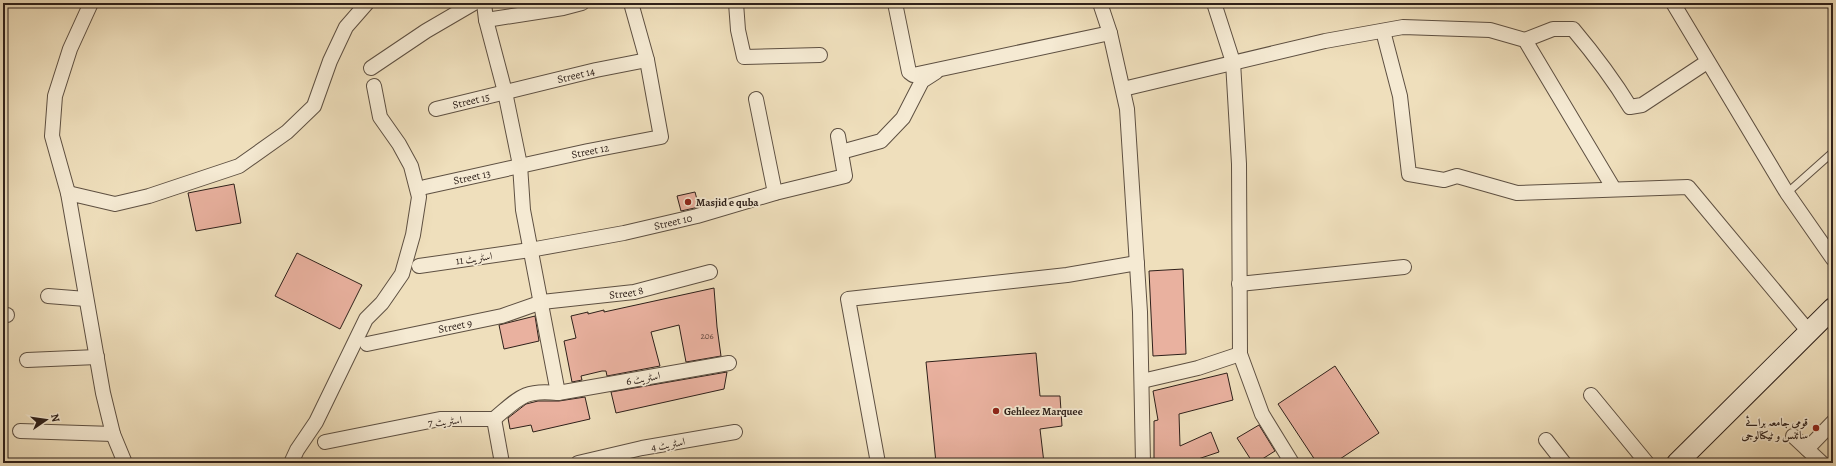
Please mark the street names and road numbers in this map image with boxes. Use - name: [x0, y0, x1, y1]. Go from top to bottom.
- street label: Street 14: [556, 64, 596, 87]
- street label: Street 15: [451, 89, 491, 113]
- street label: Street 12: [570, 140, 610, 162]
- street label: Street 13: [452, 166, 492, 189]
- street label: Street 10: [652, 210, 694, 234]
- street label: اسٹریٹ 11: [455, 248, 493, 269]
- street label: Street 8: [608, 283, 645, 303]
- street label: Street 9: [437, 315, 474, 337]
- street label: اسٹریٹ 6: [625, 368, 661, 389]
- street label: اسٹریٹ 7: [427, 413, 463, 430]
- street label: اسٹریٹ 4: [650, 434, 686, 455]

